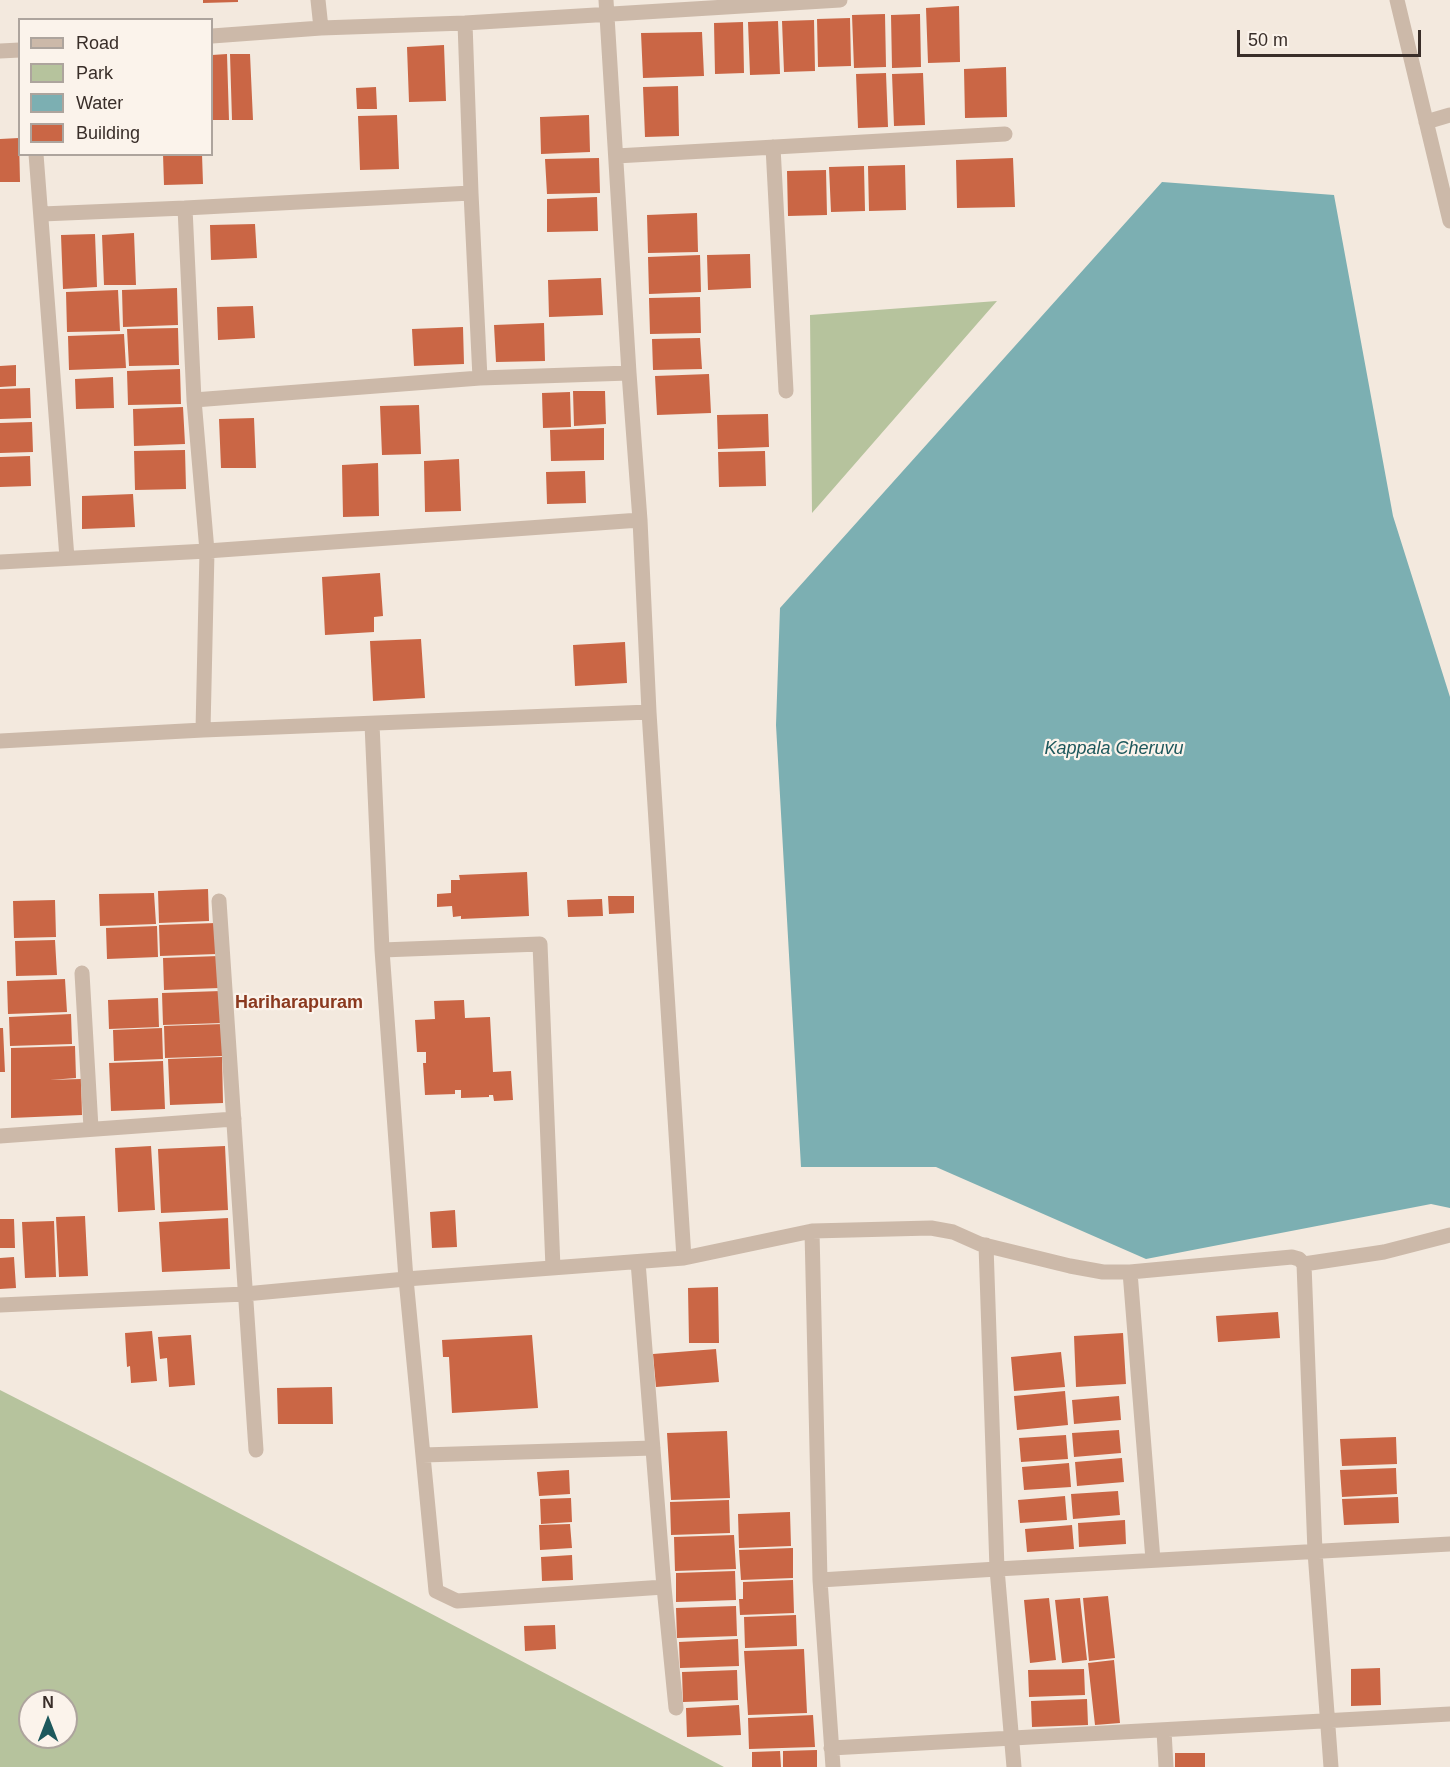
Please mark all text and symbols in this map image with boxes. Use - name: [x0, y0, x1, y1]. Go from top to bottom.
- legend: [18, 18, 213, 156]
- scale bar: [1240, 18, 1424, 56]
- text: 50 m: [1248, 30, 1288, 50]
- text: Road: [76, 33, 119, 53]
- text: Park: [76, 63, 113, 83]
- text: Water: [76, 93, 123, 113]
- text: Building: [76, 123, 140, 143]
- water label: Kappala Cheruvu: [1044, 738, 1184, 760]
- district label: Hariharapuram: [235, 992, 363, 1014]
- north arrow: [18, 1689, 78, 1749]
- text: N: [42, 1694, 54, 1711]

